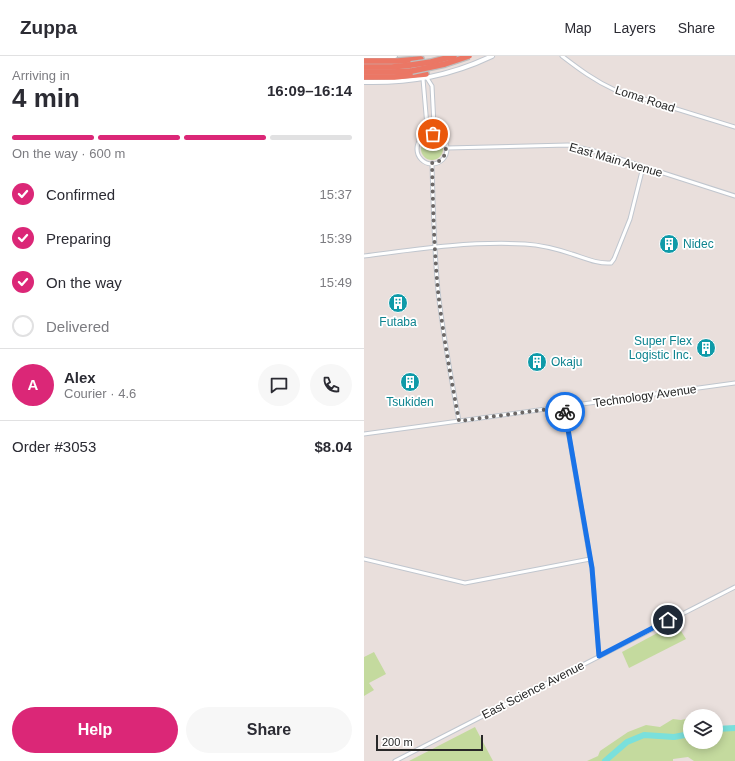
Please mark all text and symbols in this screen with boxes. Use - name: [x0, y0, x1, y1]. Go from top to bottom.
- text: Zuppa: [20, 17, 77, 38]
- text: Map: [564, 20, 592, 36]
- text: Layers: [614, 20, 656, 36]
- text: Share: [678, 20, 715, 36]
- text: Arriving in: [12, 68, 70, 83]
- text: 16:09–16:14: [267, 82, 352, 99]
- text: 4 min: [12, 83, 80, 113]
- street label: Loma Road: [613, 83, 677, 115]
- pin: [416, 117, 450, 151]
- icon: bag: [422, 123, 444, 145]
- street label: East Main Avenue: [568, 140, 665, 180]
- text: On the way · 600 m: [12, 146, 125, 161]
- icon: check: [12, 183, 34, 205]
- text: Confirmed: [46, 186, 115, 203]
- text: 15:37: [319, 187, 352, 202]
- icon: check: [12, 227, 34, 249]
- text: Preparing: [46, 230, 111, 247]
- text: 15:39: [319, 231, 352, 246]
- building icon: Nidec: [658, 233, 680, 255]
- place label: Nidec: [683, 237, 714, 251]
- icon: check: [12, 271, 34, 293]
- text: On the way: [46, 274, 122, 291]
- text: 15:49: [319, 275, 352, 290]
- building icon: Futaba: [387, 292, 409, 314]
- place label: Futaba: [379, 315, 417, 329]
- text: Delivered: [46, 318, 109, 335]
- place label: Super Flex Logistic Inc.: [629, 334, 692, 362]
- building icon: Super Flex Logistic Inc.: [695, 337, 717, 359]
- building icon: Okaju: [526, 351, 548, 373]
- place label: Okaju: [551, 355, 582, 369]
- button: chat: [258, 364, 300, 406]
- button: phone: [310, 364, 352, 406]
- text: Alex: [64, 369, 96, 386]
- building icon: Tsukiden: [399, 371, 421, 393]
- text: A: [28, 376, 38, 393]
- street label: Technology Avenue: [593, 382, 698, 410]
- text: Courier · 4.6: [64, 386, 136, 401]
- courier: [545, 392, 585, 432]
- place label: Tsukiden: [386, 395, 434, 409]
- icon: bike: [554, 401, 576, 423]
- text: Order #3053: [12, 438, 96, 455]
- text: $8.04: [314, 438, 352, 455]
- pin: [651, 603, 685, 637]
- icon: home: [657, 609, 679, 631]
- street label: East Science Avenue: [479, 658, 587, 722]
- button: Help: [12, 707, 178, 753]
- button: Share: [186, 707, 352, 753]
- map controls: [683, 709, 723, 749]
- button: layers: [683, 709, 723, 749]
- scale bar: [376, 733, 483, 752]
- text: 200 m: [382, 736, 413, 748]

